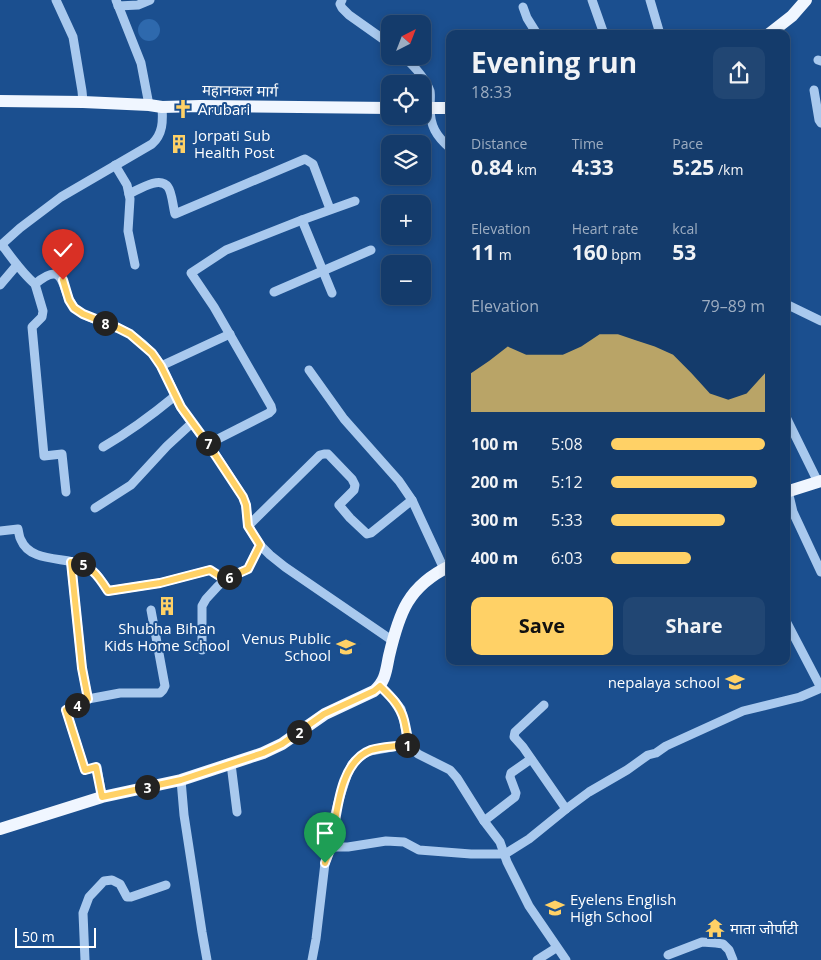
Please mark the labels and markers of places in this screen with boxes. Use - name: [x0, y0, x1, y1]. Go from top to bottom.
- church icon: Arubari: [172, 98, 194, 120]
- place label: Arubari: [198, 99, 250, 119]
- place label: Jorpati Sub Health Post: [192, 125, 275, 162]
- building icon: Jorpati Sub Health Post: [168, 133, 190, 155]
- pin: [42, 229, 84, 280]
- pin: 8: [92, 310, 118, 336]
- pin: 7: [196, 430, 220, 456]
- pin: 5: [70, 552, 96, 576]
- pin: 6: [216, 564, 242, 590]
- building icon: Shubha Bihan Kids Home School: [156, 595, 178, 617]
- place label: Shubha Bihan Kids Home School: [104, 618, 230, 655]
- place label: Venus Public School: [242, 628, 331, 665]
- school or university icon: Venus Public School: [335, 636, 357, 658]
- school or university icon: nepalaya school: [724, 671, 746, 693]
- place label: nepalaya school: [608, 672, 720, 692]
- pin: 4: [64, 692, 90, 718]
- pin: 2: [286, 720, 312, 744]
- pin: 1: [394, 732, 420, 758]
- pin: 3: [134, 774, 160, 800]
- pin: [304, 812, 346, 863]
- place label: Eyelens English High School: [570, 889, 676, 926]
- school or university icon: Eyelens English High School: [544, 897, 566, 919]
- temple icon: माता जोर्पाटी: [704, 917, 726, 939]
- place label: माता जोर्पाटी: [730, 918, 799, 938]

